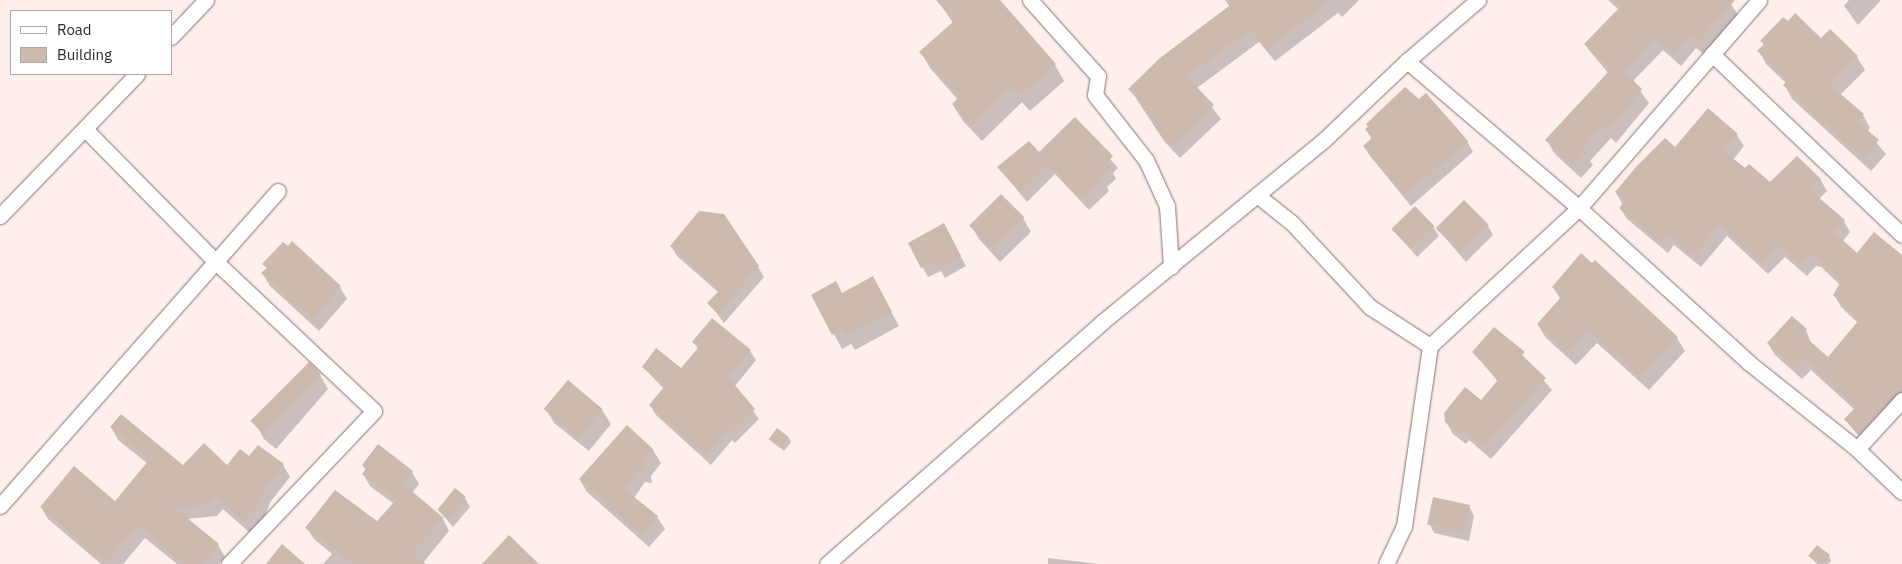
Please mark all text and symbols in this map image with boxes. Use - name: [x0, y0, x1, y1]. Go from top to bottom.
- legend: [10, 10, 172, 75]
- text: Road: [57, 20, 92, 39]
- text: Building: [57, 45, 112, 64]

